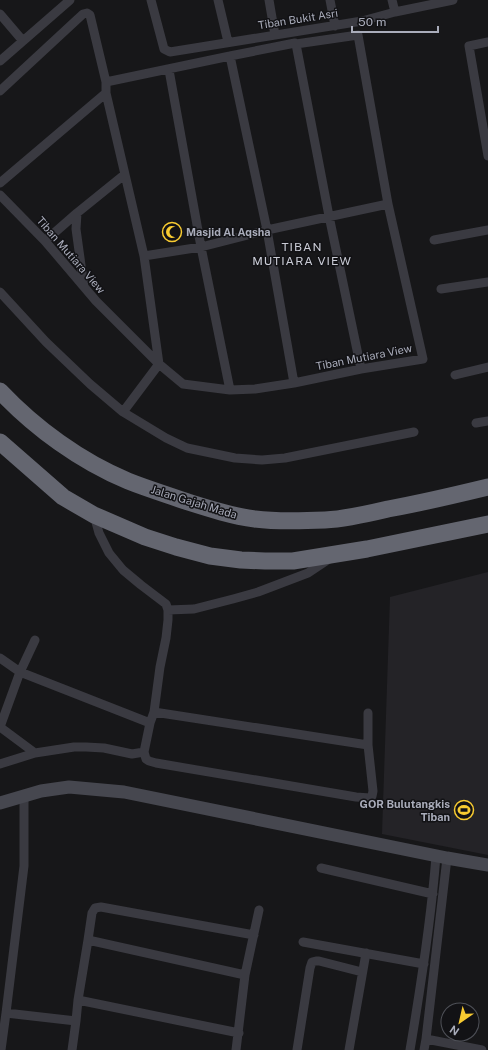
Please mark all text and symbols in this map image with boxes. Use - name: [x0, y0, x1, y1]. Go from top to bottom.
- street label: Tiban Bukit Asri: [257, 7, 339, 31]
- scale bar: [352, 8, 438, 34]
- text: 50 m: [358, 15, 386, 29]
- street label: Tiban Mutiara View: [34, 214, 108, 296]
- mosque icon: Masjid Al Aqsha: [161, 221, 183, 243]
- place label: Masjid Al Aqsha: [186, 226, 270, 238]
- district label: TIBAN MUTIARA VIEW: [252, 240, 352, 268]
- street label: Tiban Mutiara View: [315, 342, 413, 372]
- street label: Jalan Gajah Mada: [150, 483, 238, 521]
- place label: GOR Bulutangkis Tiban: [360, 798, 450, 823]
- sports icon: GOR Bulutangkis Tiban: [453, 799, 475, 821]
- north arrow: [440, 1002, 480, 1042]
- text: N: [447, 1023, 461, 1038]

